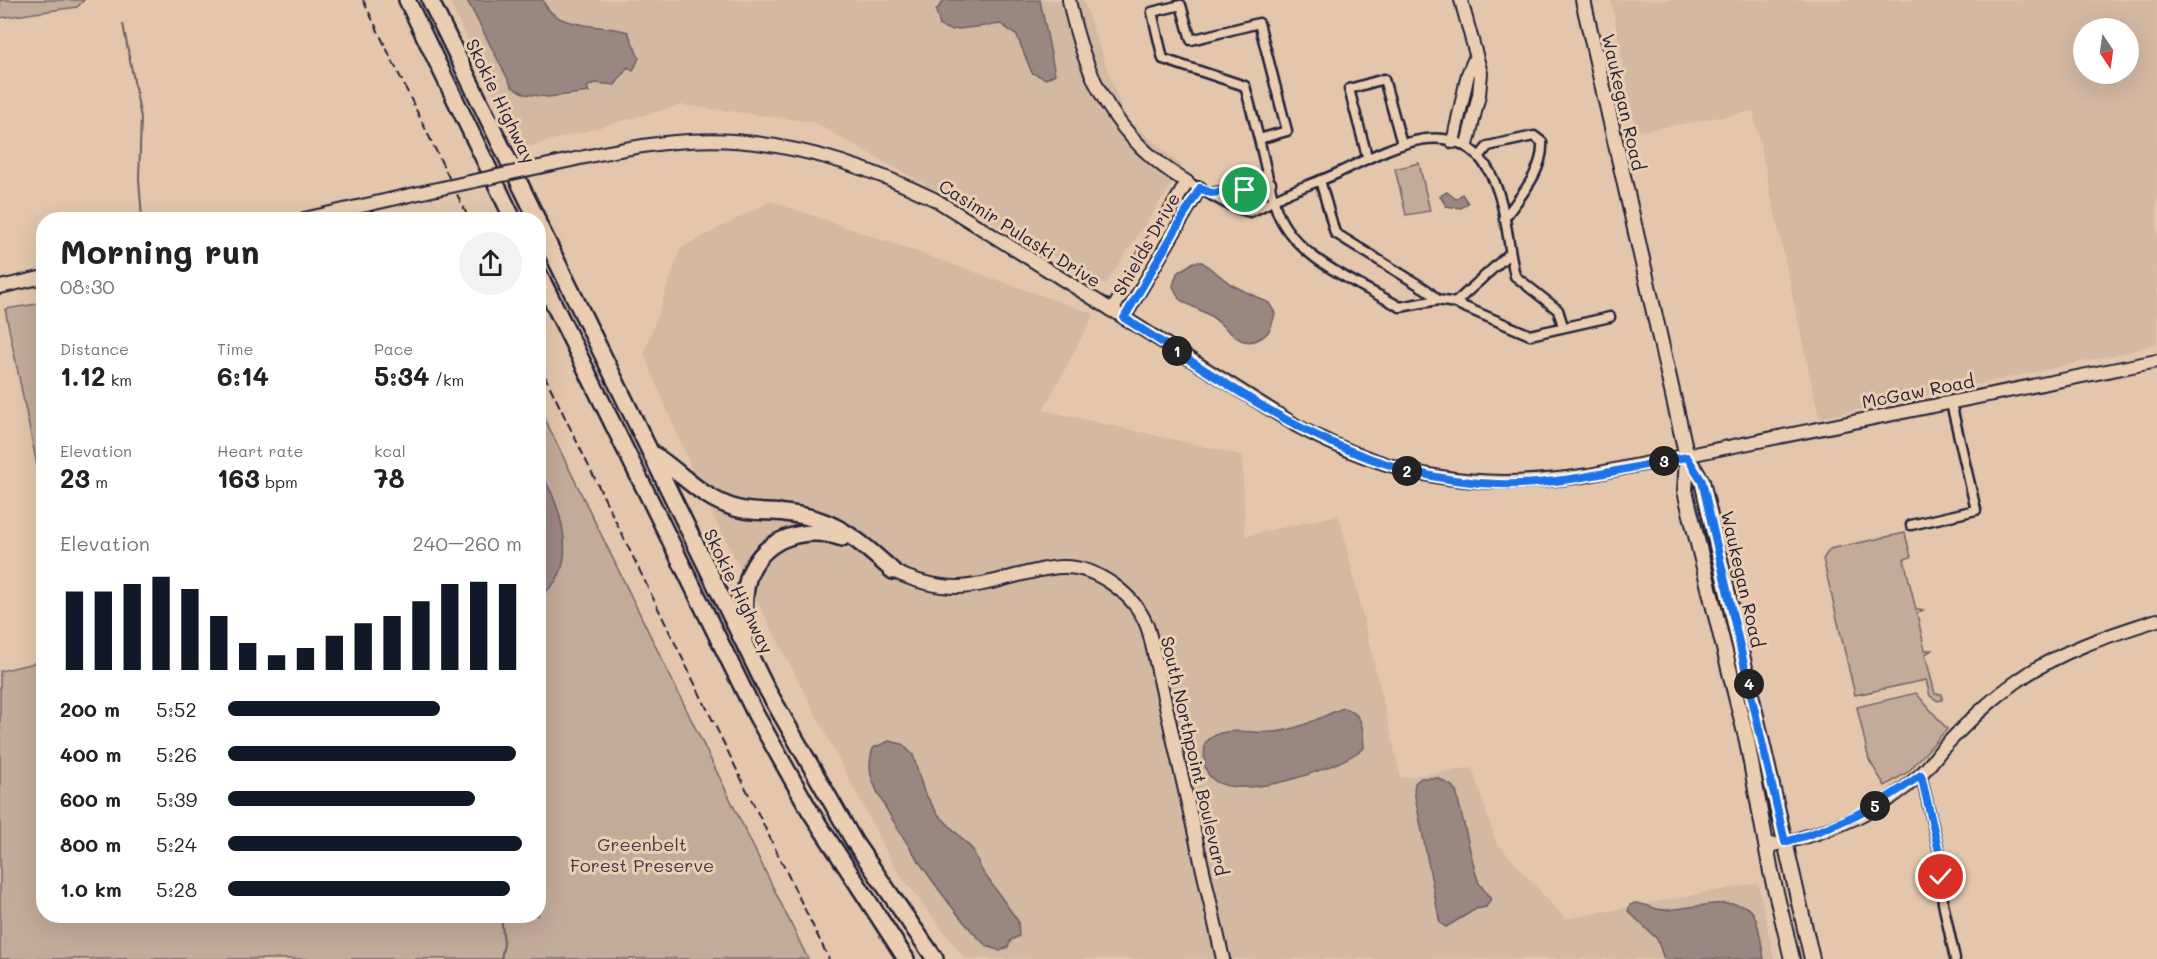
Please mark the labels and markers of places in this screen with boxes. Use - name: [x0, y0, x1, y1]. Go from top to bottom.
- pin: [1219, 164, 1270, 215]
- pin: 1: [1162, 336, 1192, 366]
- pin: 3: [1649, 446, 1679, 476]
- pin: 2: [1392, 456, 1422, 486]
- pin: 4: [1734, 669, 1764, 699]
- pin: 5: [1860, 791, 1890, 821]
- pin: [1915, 851, 1966, 902]

